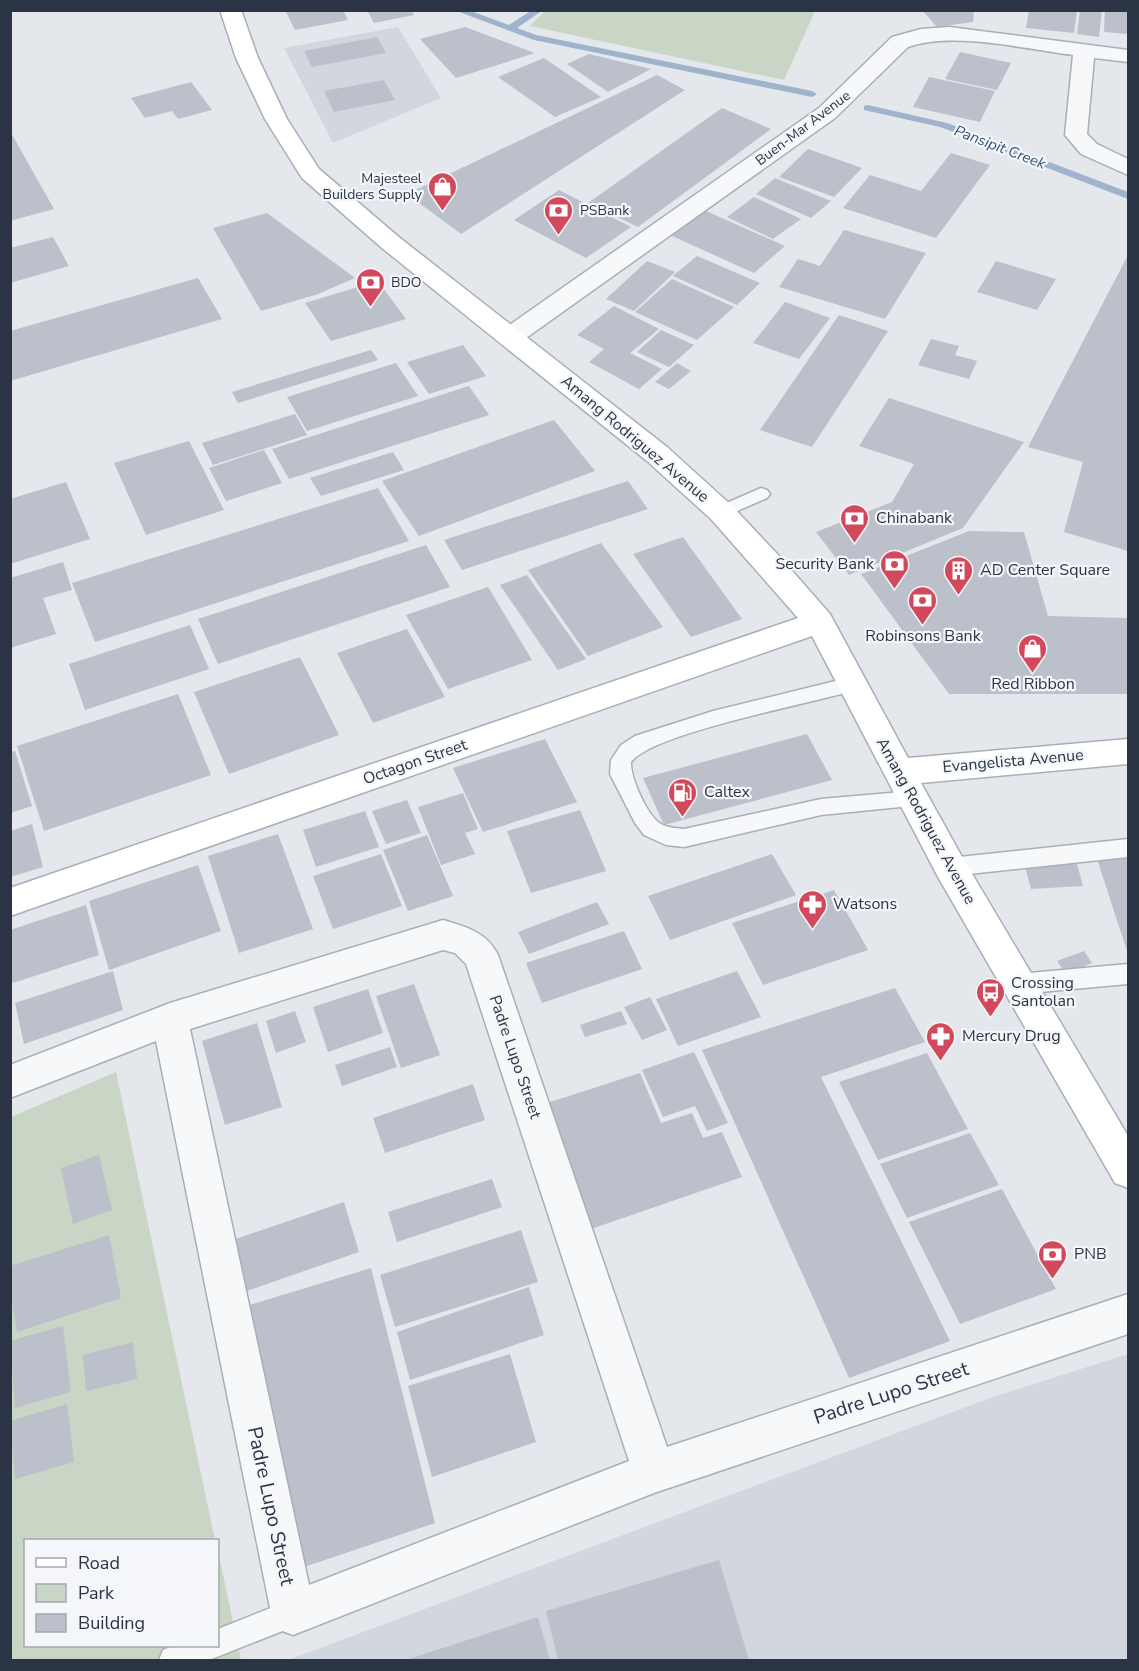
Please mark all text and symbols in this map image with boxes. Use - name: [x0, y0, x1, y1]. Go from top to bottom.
- street label: Buen-Mar Avenue: [752, 86, 854, 170]
- water label: Pansipit Creek: [951, 120, 1049, 174]
- place label: Majesteel Builders Supply: [323, 169, 423, 204]
- shop icon: Majesteel Builders Supply: [427, 170, 459, 212]
- bank icon: PSBank: [543, 194, 575, 236]
- place label: PSBank: [580, 201, 630, 220]
- bank icon: BDO: [354, 266, 386, 308]
- place label: BDO: [391, 273, 422, 292]
- street label: Amang Rodriguez Avenue: [556, 370, 714, 508]
- bank icon: Chinabank: [839, 502, 871, 544]
- place label: Chinabank: [876, 507, 953, 529]
- bank icon: Security Bank: [879, 548, 911, 590]
- place label: Security Bank: [775, 553, 875, 575]
- building icon: AD Center Square: [943, 554, 975, 596]
- place label: AD Center Square: [980, 559, 1110, 581]
- bank icon: Robinsons Bank: [907, 584, 939, 626]
- place label: Robinsons Bank: [865, 625, 982, 647]
- shop icon: Red Ribbon: [1017, 632, 1049, 674]
- place label: Red Ribbon: [991, 673, 1075, 695]
- street label: Octagon Street: [360, 734, 470, 790]
- street label: Amang Rodriguez Avenue: [871, 734, 981, 908]
- street label: Evangelista Avenue: [942, 744, 1084, 778]
- fuel station icon: Caltex: [667, 776, 699, 818]
- place label: Caltex: [704, 781, 751, 803]
- pharmacy icon: Watsons: [796, 888, 828, 930]
- place label: Watsons: [833, 893, 897, 915]
- place label: Crossing Santolan: [1011, 972, 1075, 1012]
- bus stop icon: Crossing Santolan: [974, 976, 1006, 1018]
- street label: Padre Lupo Street: [484, 992, 547, 1122]
- pharmacy icon: Mercury Drug: [925, 1020, 957, 1062]
- place label: Mercury Drug: [962, 1025, 1061, 1047]
- bank icon: PNB: [1037, 1238, 1069, 1280]
- place label: PNB: [1074, 1243, 1107, 1265]
- street label: Padre Lupo Street: [810, 1355, 973, 1431]
- street label: Padre Lupo Street: [241, 1424, 301, 1589]
- legend: [24, 1539, 219, 1647]
- text: Road: [78, 1551, 120, 1575]
- text: Park: [78, 1581, 115, 1605]
- text: Building: [78, 1611, 145, 1635]

